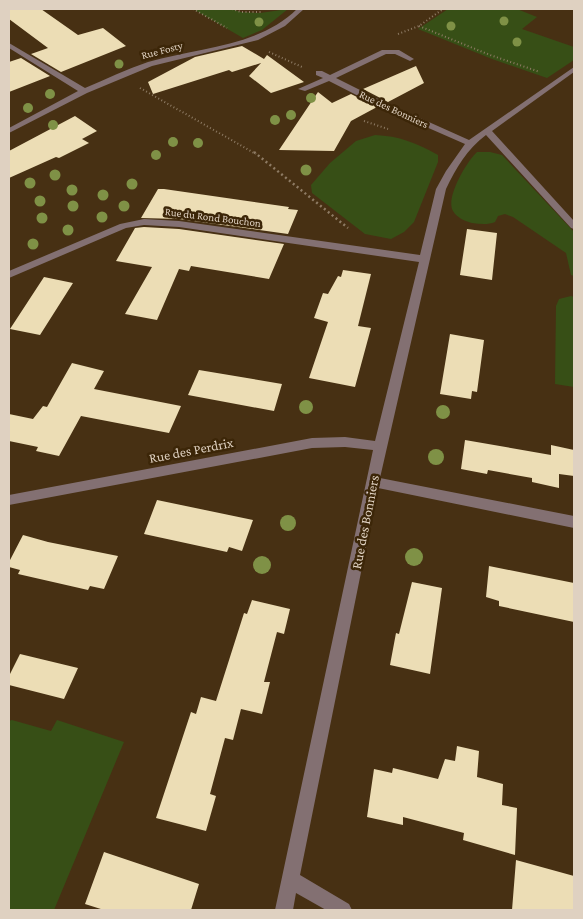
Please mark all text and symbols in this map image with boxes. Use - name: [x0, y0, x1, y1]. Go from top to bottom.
- street label: Rue Fosty: [140, 38, 185, 62]
- street label: Rue des Bonniers: [358, 88, 430, 130]
- street label: Rue du Rond Bouchon: [164, 205, 262, 229]
- street label: Rue des Perdrix: [147, 434, 235, 466]
- street label: Rue des Bonniers: [348, 474, 382, 570]

